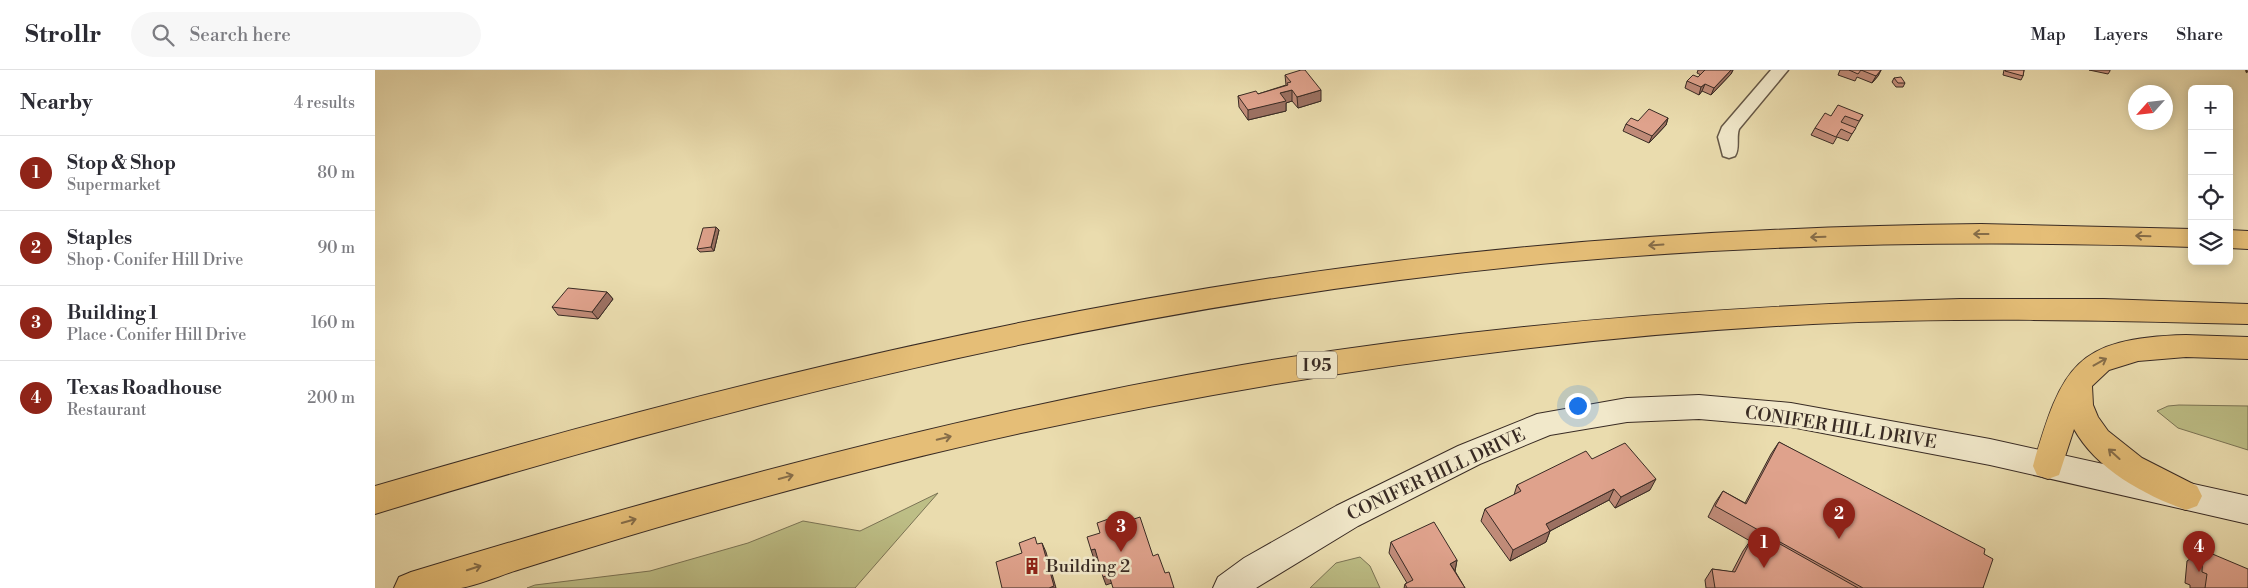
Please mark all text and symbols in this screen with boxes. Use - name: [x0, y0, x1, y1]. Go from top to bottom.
- search box: [131, 12, 481, 57]
- text: Strollr: [25, 20, 101, 50]
- icon: search: [149, 21, 177, 49]
- text: Search here: [189, 23, 291, 47]
- text: Map: [2031, 23, 2066, 46]
- text: Layers: [2094, 23, 2148, 46]
- text: Share: [2176, 23, 2223, 46]
- north arrow: [2128, 85, 2173, 130]
- map controls: [2188, 85, 2233, 265]
- button: +: [2188, 85, 2233, 130]
- text: Nearby: [20, 90, 93, 116]
- text: 4 results: [294, 93, 355, 113]
- button: −: [2188, 130, 2233, 175]
- text: Stop & Shop: [67, 151, 176, 175]
- text: 1: [32, 163, 40, 183]
- text: 80 m: [317, 163, 355, 183]
- text: Supermarket: [67, 175, 161, 195]
- button: locate: [2188, 175, 2233, 220]
- button: layers: [2188, 220, 2233, 265]
- text: Staples: [67, 226, 132, 250]
- one-way arrow: [1973, 229, 1989, 239]
- one-way arrow: [2135, 231, 2152, 241]
- one-way arrow: [1810, 232, 1826, 242]
- text: 2: [31, 238, 41, 258]
- text: 90 m: [317, 238, 355, 258]
- one-way arrow: [1648, 241, 1664, 250]
- text: Shop · Conifer Hill Drive: [67, 250, 243, 270]
- text: Building 1: [67, 301, 158, 325]
- text: 3: [31, 313, 41, 333]
- text: 160 m: [311, 313, 355, 333]
- text: Place · Conifer Hill Drive: [67, 325, 246, 345]
- road number: I 95: [1297, 352, 1337, 378]
- one-way arrow: [2092, 357, 2106, 367]
- text: Texas Roadhouse: [67, 376, 222, 400]
- text: 4: [31, 388, 41, 408]
- text: 200 m: [307, 388, 355, 408]
- your location: [1565, 393, 1591, 419]
- text: Restaurant: [67, 400, 146, 420]
- street label: CONIFER HILL DRIVE: [1743, 401, 1939, 454]
- street label: CONIFER HILL DRIVE: [1343, 423, 1529, 526]
- one-way arrow: [935, 433, 951, 442]
- one-way arrow: [2107, 448, 2120, 460]
- one-way arrow: [777, 472, 793, 482]
- pin: 2: [1823, 498, 1855, 539]
- pin: 3: [1105, 511, 1137, 552]
- one-way arrow: [621, 515, 637, 525]
- pin: 1: [1748, 527, 1780, 568]
- pin: 4: [2183, 531, 2215, 572]
- place label: Building 2: [1045, 555, 1130, 578]
- building icon: Building 2: [1022, 556, 1042, 576]
- one-way arrow: [466, 563, 481, 572]

